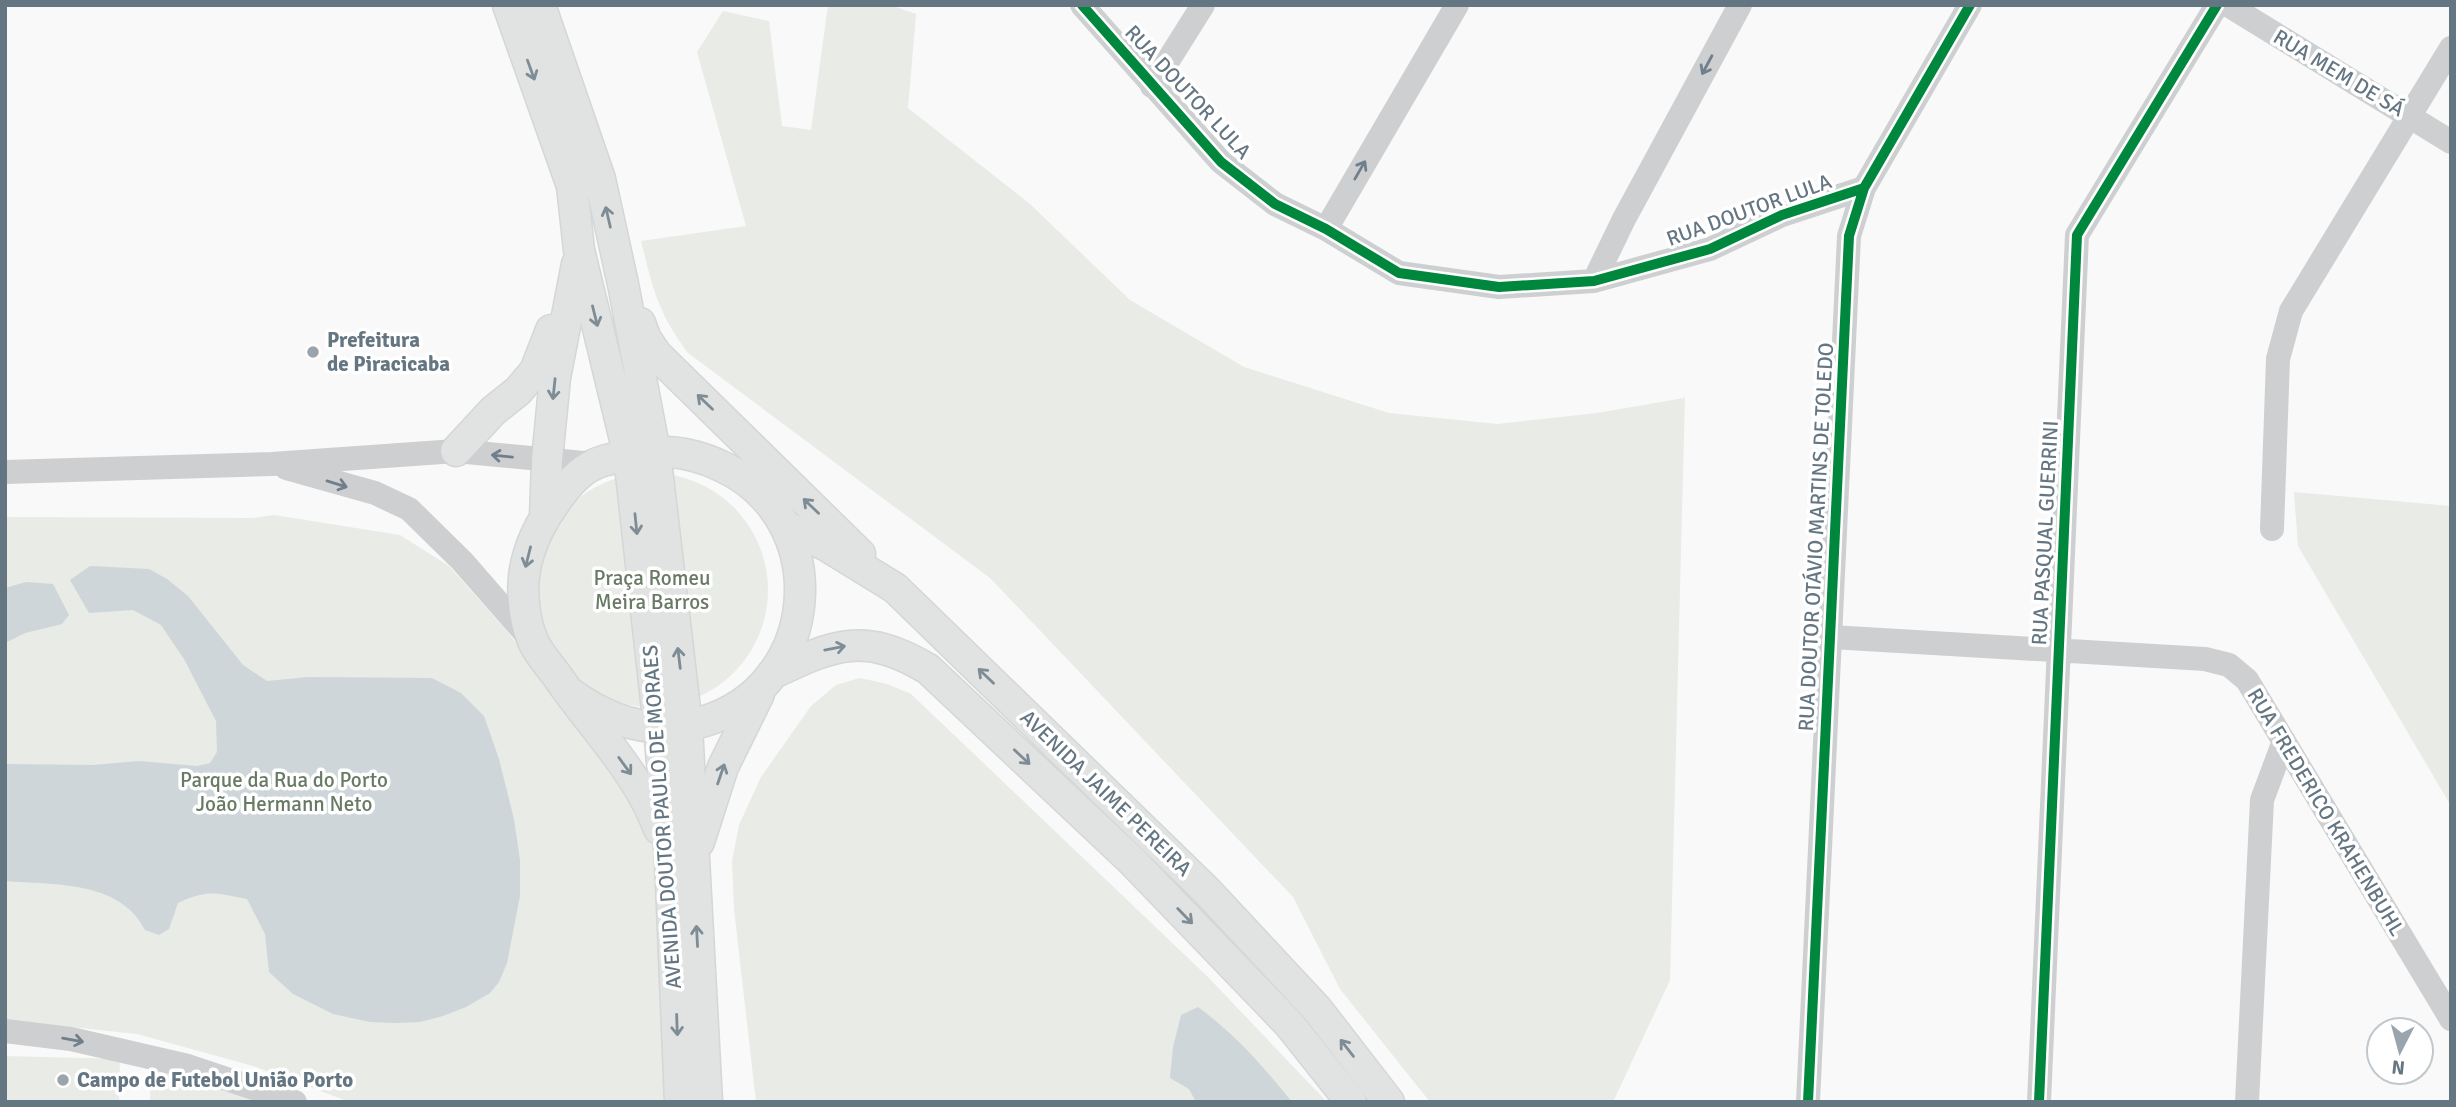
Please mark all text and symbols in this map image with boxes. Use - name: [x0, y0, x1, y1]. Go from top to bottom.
- street label: RUA DOUTOR LULA: [1119, 20, 1257, 164]
- street label: RUA MEM DE SÁ: [2269, 24, 2409, 122]
- one-way arrow: [1700, 54, 1713, 75]
- one-way arrow: [526, 58, 538, 80]
- one-way arrow: [1354, 160, 1368, 180]
- street label: RUA DOUTOR LULA: [1663, 168, 1835, 252]
- one-way arrow: [601, 206, 615, 229]
- one-way arrow: [589, 304, 603, 327]
- place label: Prefeitura de Piracicaba: [327, 327, 450, 377]
- street label: RUA DOUTOR OTÁVIO MARTINS DE TOLEDO: [1793, 342, 1839, 732]
- marker: Prefeitura de Piracicaba: [305, 344, 321, 360]
- one-way arrow: [548, 378, 561, 400]
- one-way arrow: [696, 393, 713, 410]
- street label: RUA PASQUAL GUERRINI: [2026, 420, 2064, 646]
- one-way arrow: [491, 449, 514, 462]
- one-way arrow: [326, 479, 348, 491]
- one-way arrow: [803, 497, 820, 514]
- one-way arrow: [630, 512, 643, 535]
- one-way arrow: [521, 546, 534, 568]
- park label: Praça Romeu Meira Barros: [594, 565, 710, 615]
- one-way arrow: [823, 641, 846, 655]
- street label: AVENIDA DOUTOR PAULO DE MORAES: [637, 644, 687, 990]
- one-way arrow: [673, 647, 686, 670]
- one-way arrow: [978, 668, 995, 685]
- street label: RUA FREDERICO KRAHENBUHL: [2242, 684, 2410, 941]
- street label: AVENIDA JAIME PEREIRA: [1015, 704, 1197, 882]
- one-way arrow: [1013, 749, 1031, 765]
- one-way arrow: [617, 756, 632, 775]
- one-way arrow: [716, 763, 728, 785]
- park label: Parque da Rua do Porto João Hermann Neto: [180, 767, 388, 817]
- one-way arrow: [1176, 907, 1193, 924]
- one-way arrow: [690, 925, 703, 948]
- one-way arrow: [670, 1013, 683, 1036]
- north arrow: [2365, 1016, 2435, 1086]
- one-way arrow: [61, 1034, 84, 1047]
- one-way arrow: [1339, 1039, 1354, 1058]
- text: N: [2391, 1054, 2406, 1080]
- place label: Campo de Futebol União Porto: [77, 1067, 353, 1093]
- marker: Campo de Futebol União Porto: [55, 1072, 71, 1088]

